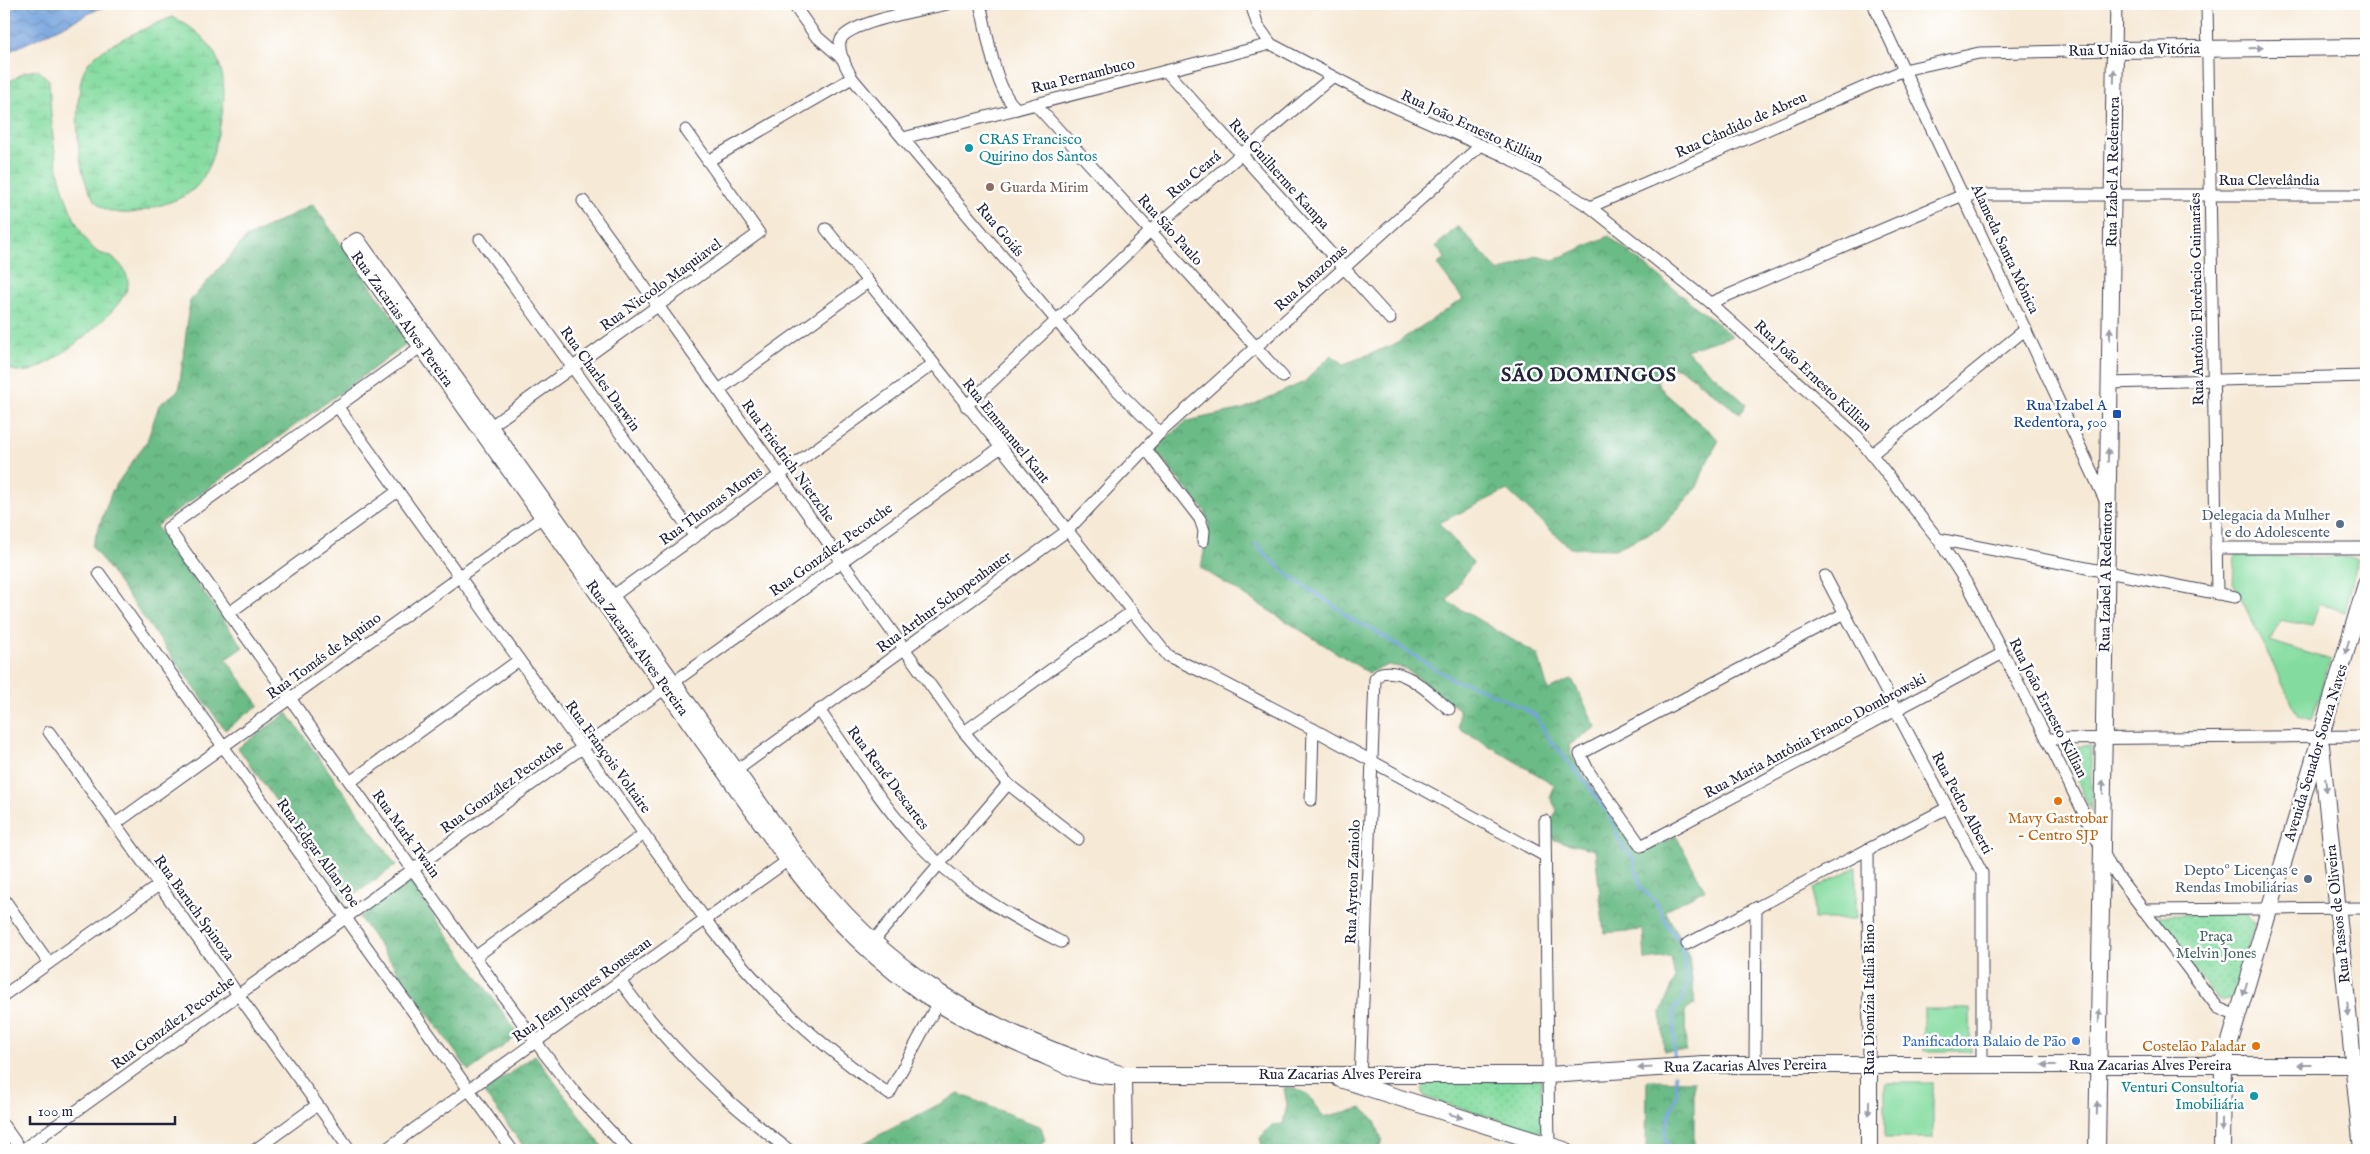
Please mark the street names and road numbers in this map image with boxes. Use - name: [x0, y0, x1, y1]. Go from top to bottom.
- street label: Rua União da Vitória: [2068, 39, 2201, 61]
- street label: Rua Pernambuco: [1029, 54, 1137, 98]
- street label: Rua João Ernesto Killian: [1398, 86, 1546, 168]
- street label: Rua Cândido de Abreu: [1672, 87, 1810, 163]
- street label: Rua Izabel A Redentora: [2102, 96, 2124, 247]
- street label: Rua Guilherme Kampa: [1224, 115, 1334, 234]
- street label: Rua Ceará: [1163, 147, 1225, 203]
- street label: Rua Clevelândia: [2218, 171, 2320, 190]
- street label: Alameda Santa Mônica: [1966, 180, 2044, 317]
- street label: Rua São Paulo: [1133, 190, 1207, 270]
- street label: Rua Antônio Florêncio Guimarães: [2186, 192, 2208, 406]
- street label: Rua Goiás: [972, 199, 1028, 261]
- street label: Rua Niccolo Maquiavel: [596, 234, 726, 335]
- street label: Rua Amazonas: [1271, 240, 1351, 316]
- street label: Rua Zacarias Alves Pereira: [346, 247, 458, 391]
- street label: Rua João Ernesto Killian: [1750, 316, 1876, 436]
- street label: Rua Charles Darwin: [556, 323, 644, 435]
- street label: Rua Emmanuel Kant: [958, 375, 1054, 487]
- street label: Rua Friedrich Nietzche: [737, 396, 839, 526]
- street label: Rua Thomas Morus: [656, 462, 766, 550]
- street label: Rua González Pecotche: [766, 499, 896, 601]
- street label: Rua Izabel A Redentora: [2095, 501, 2117, 652]
- street label: Rua Arthur Schopenhauer: [873, 546, 1015, 657]
- street label: Rua Zacarias Alves Pereira: [581, 576, 693, 720]
- street label: Rua Tomás de Aquino: [263, 608, 385, 704]
- street label: Rua João Ernesto Killian: [2004, 635, 2092, 781]
- street label: Avenida Senador Souza Naves: [2280, 662, 2352, 845]
- street label: Rua Maria Antônia Franco Dombrowski: [1701, 669, 1929, 803]
- street label: Rua François Voltaire: [561, 697, 655, 817]
- street label: Rua René Descartes: [843, 722, 933, 834]
- street label: Rua González Pecotche: [437, 736, 567, 838]
- street label: Rua Pedro Alberti: [1927, 749, 1997, 857]
- street label: Rua Mark Twain: [368, 786, 444, 882]
- street label: Rua Edgar Allan Poe: [272, 795, 364, 911]
- street label: Rua Ayrton Zaniolo: [1341, 819, 1365, 945]
- street label: Rua Passos de Oliveira: [2321, 843, 2355, 984]
- street label: Rua Baruch Spinoza: [149, 852, 239, 965]
- street label: Rua Dionízia Itália Bino: [1860, 924, 1879, 1076]
- street label: Rua Jean Jacques Rousseau: [509, 933, 655, 1047]
- street label: Rua González Pecotche: [108, 972, 238, 1074]
- street label: Rua Zacarias Alves Pereira: [1663, 1055, 1827, 1077]
- street label: Rua Zacarias Alves Pereira: [2068, 1056, 2232, 1075]
- street label: Rua Zacarias Alves Pereira: [1258, 1065, 1422, 1084]

